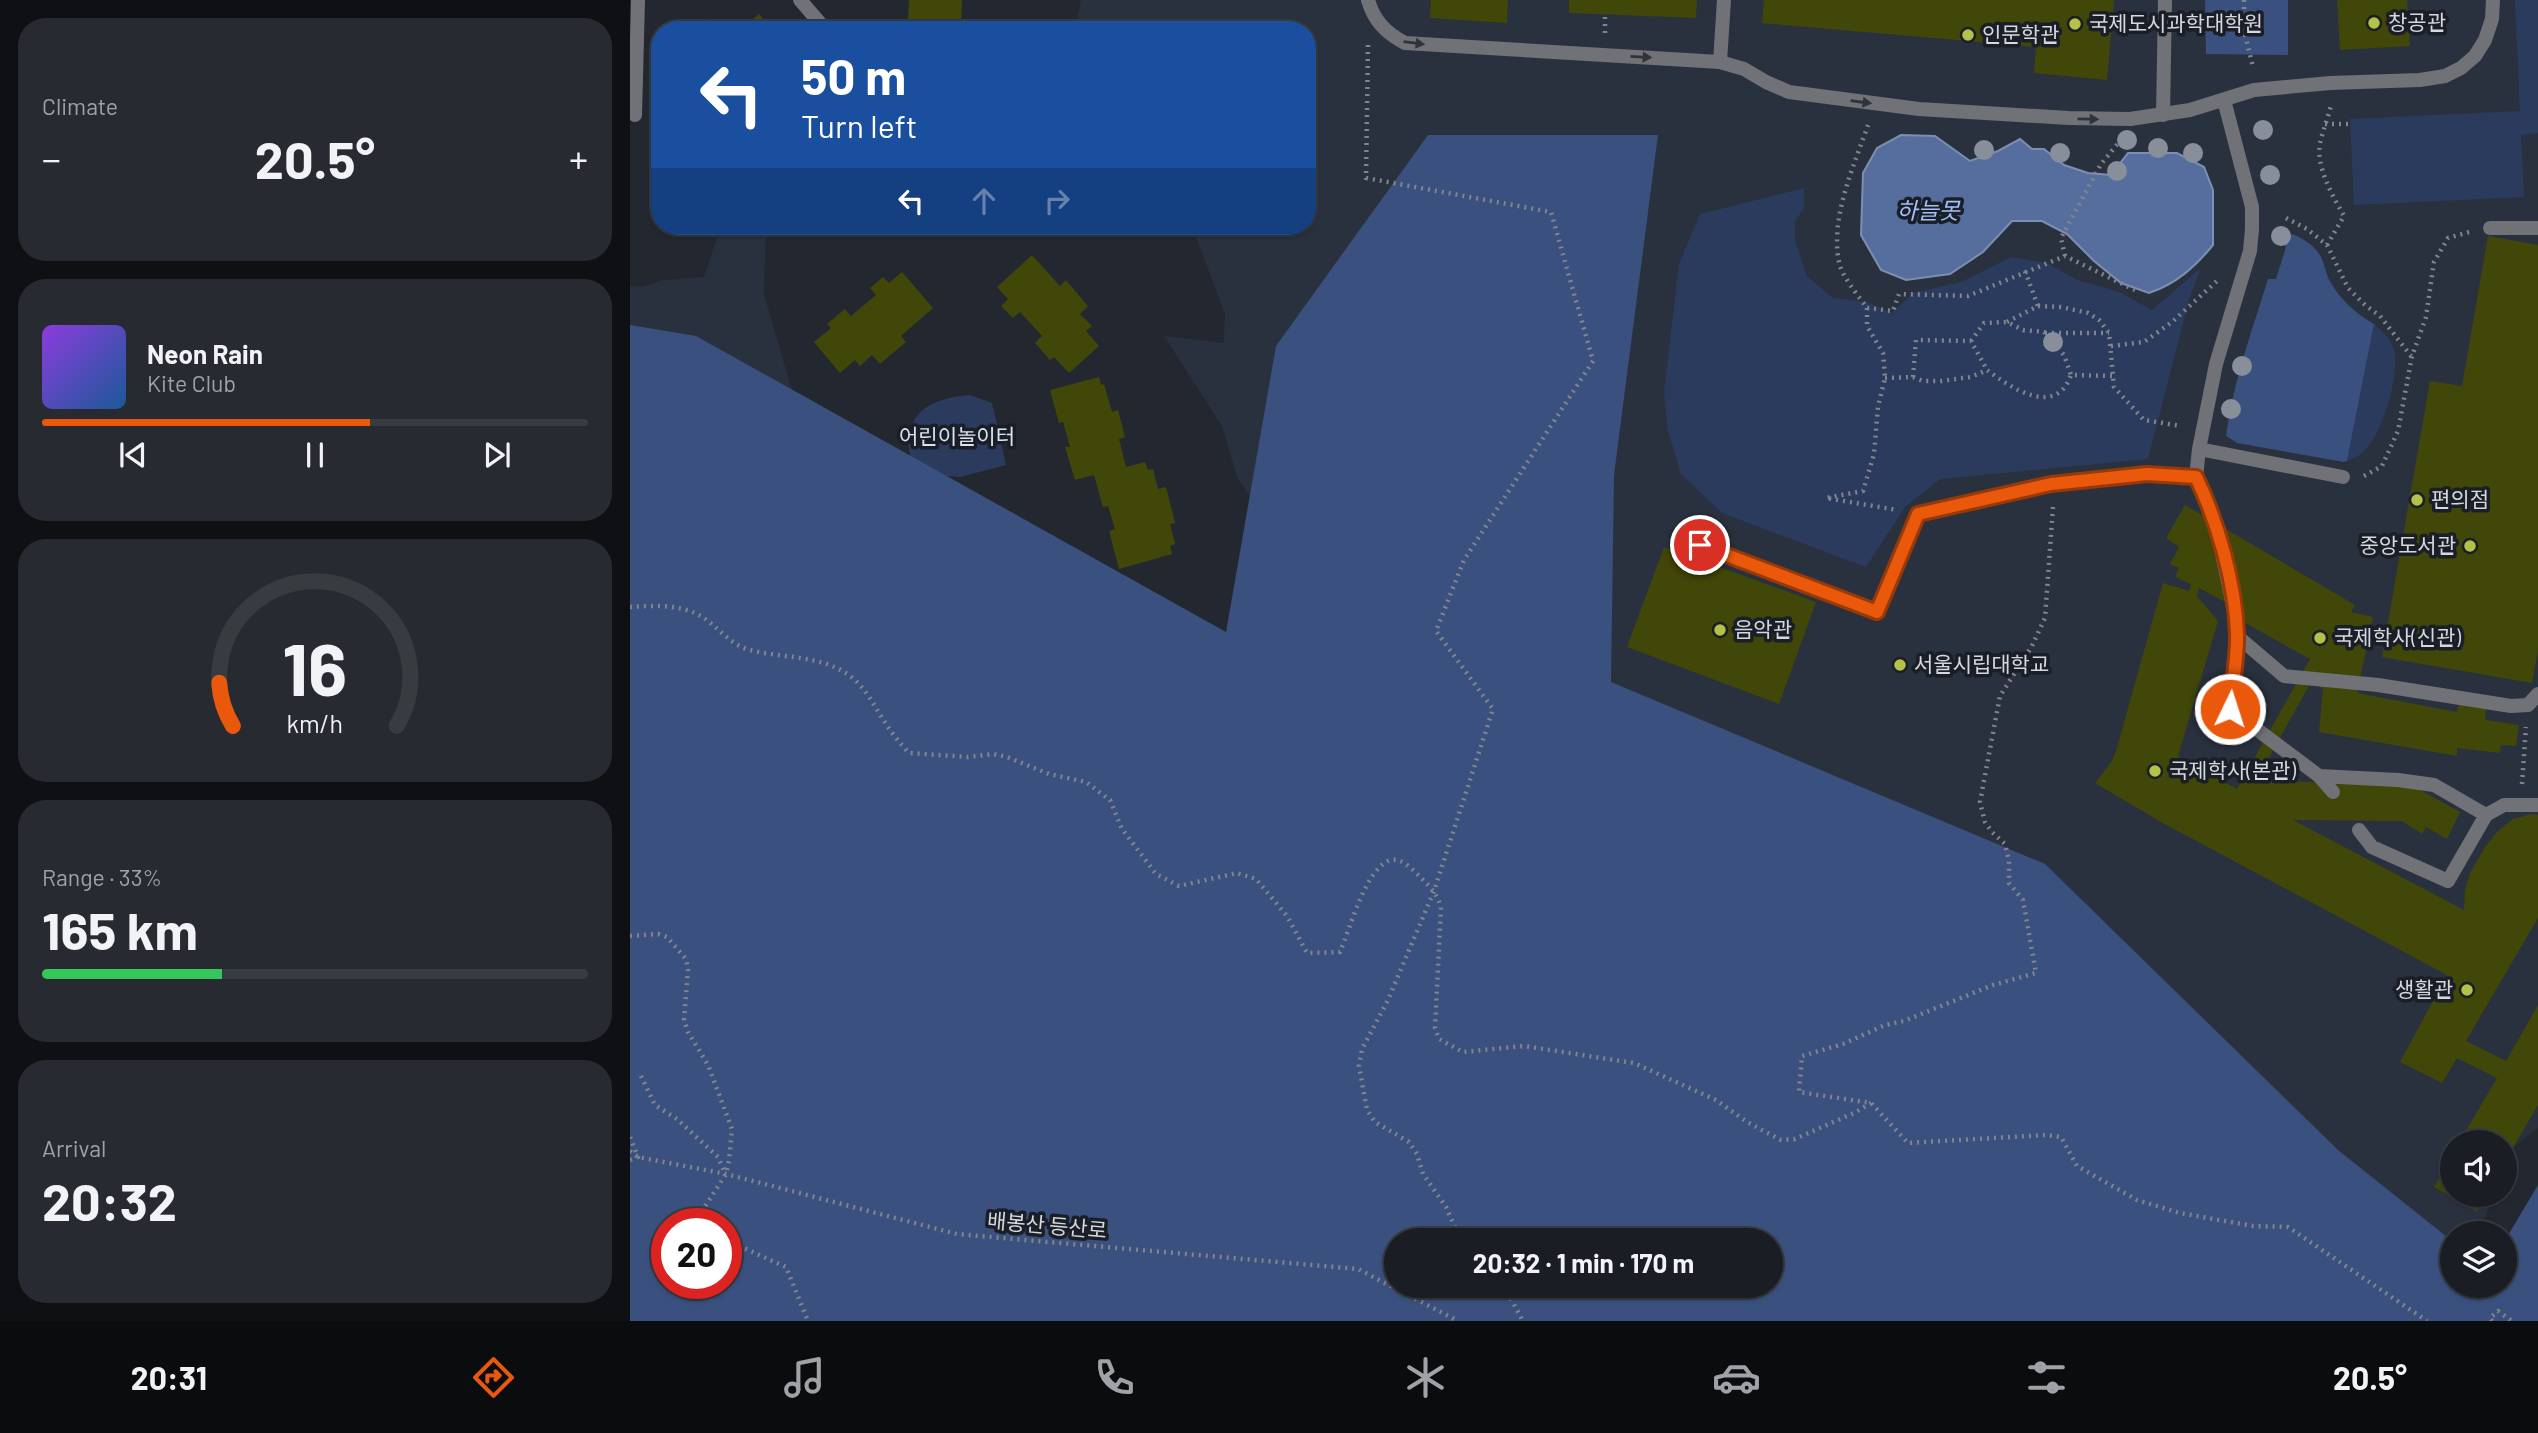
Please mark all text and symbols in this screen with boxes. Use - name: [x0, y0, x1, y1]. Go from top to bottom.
- place label: 창공관: [2388, 9, 2446, 34]
- place label: 국제도시과학대학원: [2089, 10, 2263, 35]
- marker: 창공관: [2366, 15, 2382, 31]
- marker: 국제도시과학대학원: [2067, 16, 2083, 32]
- place label: 인문학관: [1982, 21, 2059, 46]
- marker: 인문학관: [1960, 27, 1976, 43]
- one-way arrow: [1403, 37, 1425, 48]
- text: 50 m: [801, 46, 906, 105]
- icon: left: [686, 49, 777, 140]
- one-way arrow: [1630, 52, 1652, 63]
- text: Climate: [42, 92, 118, 120]
- one-way arrow: [1850, 97, 1872, 108]
- text: Turn left: [801, 106, 918, 144]
- one-way arrow: [2077, 113, 2099, 124]
- text: 20.5°: [255, 127, 375, 189]
- text: −: [42, 135, 61, 181]
- text: +: [569, 135, 588, 181]
- icon: left: [892, 182, 930, 220]
- icon: ahead: [965, 182, 1003, 220]
- icon: right: [1038, 182, 1076, 220]
- water label: 하늘못: [1896, 196, 1962, 224]
- text: Neon Rain: [147, 338, 263, 369]
- text: Kite Club: [147, 369, 236, 397]
- park label: 어린이놀이터: [899, 423, 1015, 448]
- icon: previous: [114, 436, 152, 474]
- icon: pause: [296, 436, 334, 474]
- icon: next: [478, 436, 516, 474]
- place label: 편의점: [2431, 486, 2489, 511]
- marker: 편의점: [2409, 492, 2425, 508]
- pin: [1670, 515, 1730, 575]
- icon: arrive: [1681, 526, 1719, 564]
- place label: 중앙도서관: [2359, 532, 2456, 557]
- marker: 중앙도서관: [2462, 538, 2478, 554]
- place label: 음악관: [1734, 616, 1792, 641]
- marker: 음악관: [1712, 622, 1728, 638]
- text: 16: [283, 624, 347, 712]
- place label: 국제학사(신관): [2334, 624, 2461, 649]
- marker: 국제학사(신관): [2312, 630, 2328, 646]
- place label: 서울시립대학교: [1914, 651, 2049, 676]
- marker: 서울시립대학교: [1892, 657, 1908, 673]
- position arrow: [2193, 672, 2267, 746]
- text: km/h: [287, 708, 343, 738]
- place label: 국제학사(본관): [2169, 757, 2296, 782]
- marker: 국제학사(본관): [2147, 763, 2163, 779]
- text: Range · 33%: [42, 863, 162, 891]
- text: 165 km: [42, 898, 198, 960]
- place label: 생활관: [2395, 976, 2453, 1001]
- marker: 생활관: [2459, 982, 2475, 998]
- map controls: [2440, 1130, 2517, 1298]
- button: sound: [2440, 1130, 2517, 1207]
- text: Arrival: [42, 1134, 106, 1162]
- text: 20:32: [42, 1169, 177, 1231]
- street label: 배봉산 등산로: [986, 1207, 1108, 1242]
- speed limit sign: 20: [651, 1208, 742, 1299]
- button: layers: [2440, 1221, 2517, 1298]
- text: 20:32 · 1 min · 170 m: [1473, 1247, 1694, 1278]
- icon: directions: [469, 1353, 518, 1402]
- icon: music: [780, 1353, 829, 1402]
- icon: phone: [1090, 1353, 1139, 1402]
- icon: climate: [1401, 1353, 1450, 1402]
- icon: car: [1712, 1353, 1761, 1402]
- icon: filters: [2022, 1353, 2071, 1402]
- text: 20:31: [131, 1358, 207, 1396]
- text: 20.5°: [2333, 1358, 2407, 1396]

